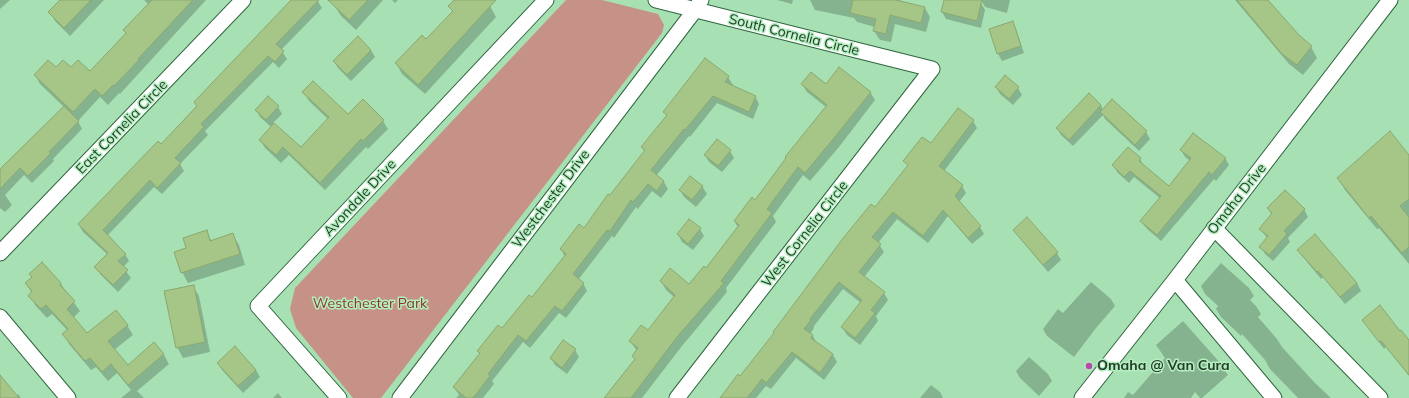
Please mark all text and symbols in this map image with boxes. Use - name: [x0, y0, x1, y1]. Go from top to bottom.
- street label: South Cornelia Circle: [727, 11, 861, 59]
- street label: East Cornelia Circle: [73, 76, 171, 178]
- street label: Westchester Drive: [509, 147, 593, 251]
- street label: Avondale Drive: [320, 156, 400, 240]
- street label: Omaha Drive: [1204, 160, 1270, 238]
- street label: West Cornelia Circle: [758, 178, 852, 290]
- park label: Westchester Park: [313, 296, 427, 312]
- place label: Omaha @ Van Cura: [1097, 358, 1230, 374]
- marker: Omaha @ Van Cura: [1084, 361, 1094, 371]

